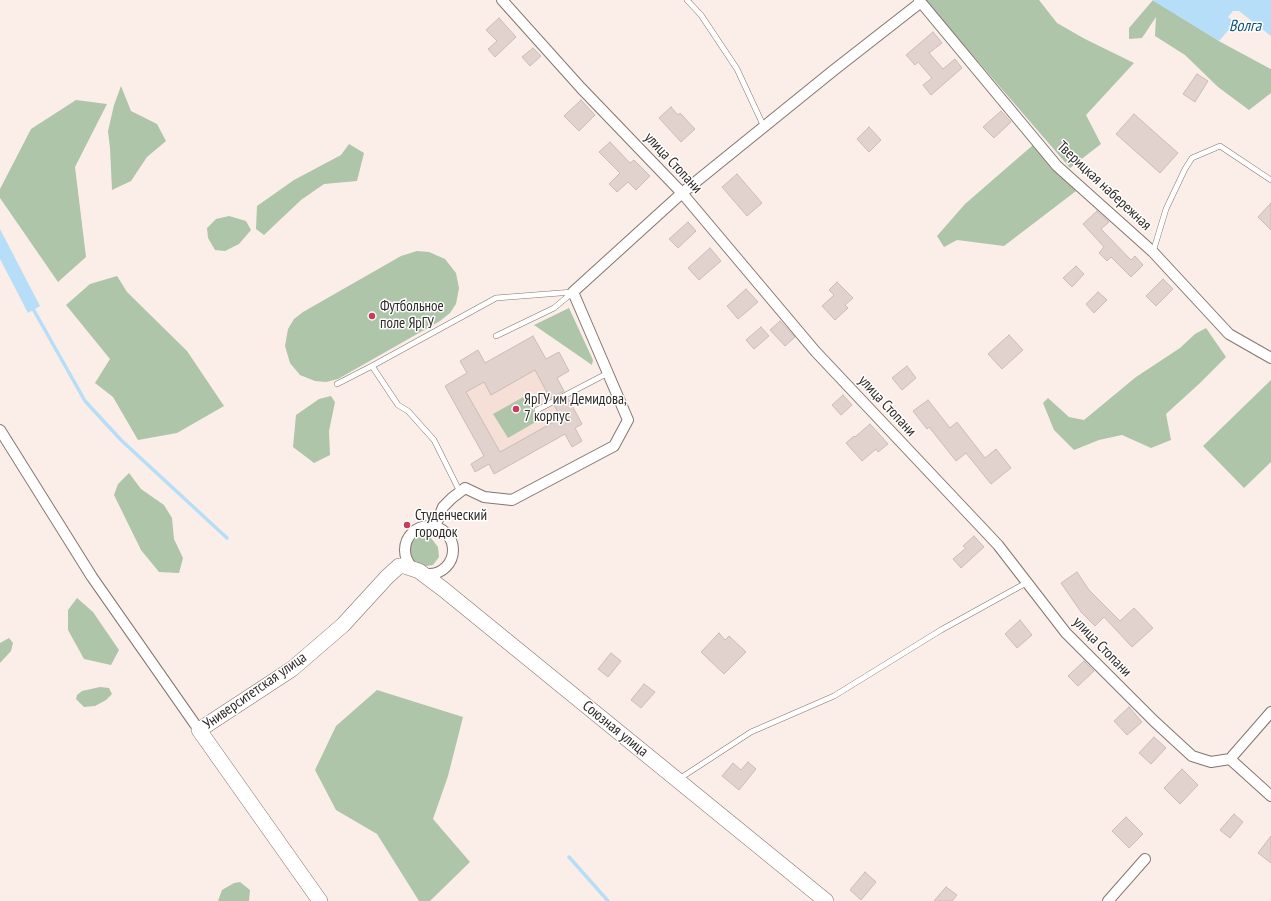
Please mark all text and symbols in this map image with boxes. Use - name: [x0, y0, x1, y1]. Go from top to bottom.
- water label: Волга: [1229, 16, 1261, 36]
- street label: улица Стопани: [640, 129, 706, 197]
- street label: Тверицкая набережная: [1053, 138, 1155, 234]
- place label: Футбольное поле ЯрГУ: [380, 298, 444, 333]
- marker: Футбольное поле ЯрГУ: [367, 311, 377, 321]
- street label: улица Стопани: [854, 372, 920, 440]
- place label: ЯрГУ им Демидова, 7 корпус: [524, 391, 627, 426]
- marker: ЯрГУ им Демидова, 7 корпус: [511, 404, 521, 414]
- place label: Студенческий городок: [415, 507, 487, 542]
- marker: Студенческий городок: [402, 520, 412, 530]
- street label: улица Стопани: [1069, 613, 1135, 681]
- street label: Университетская улица: [200, 649, 310, 733]
- street label: Союзная улица: [579, 697, 651, 761]

